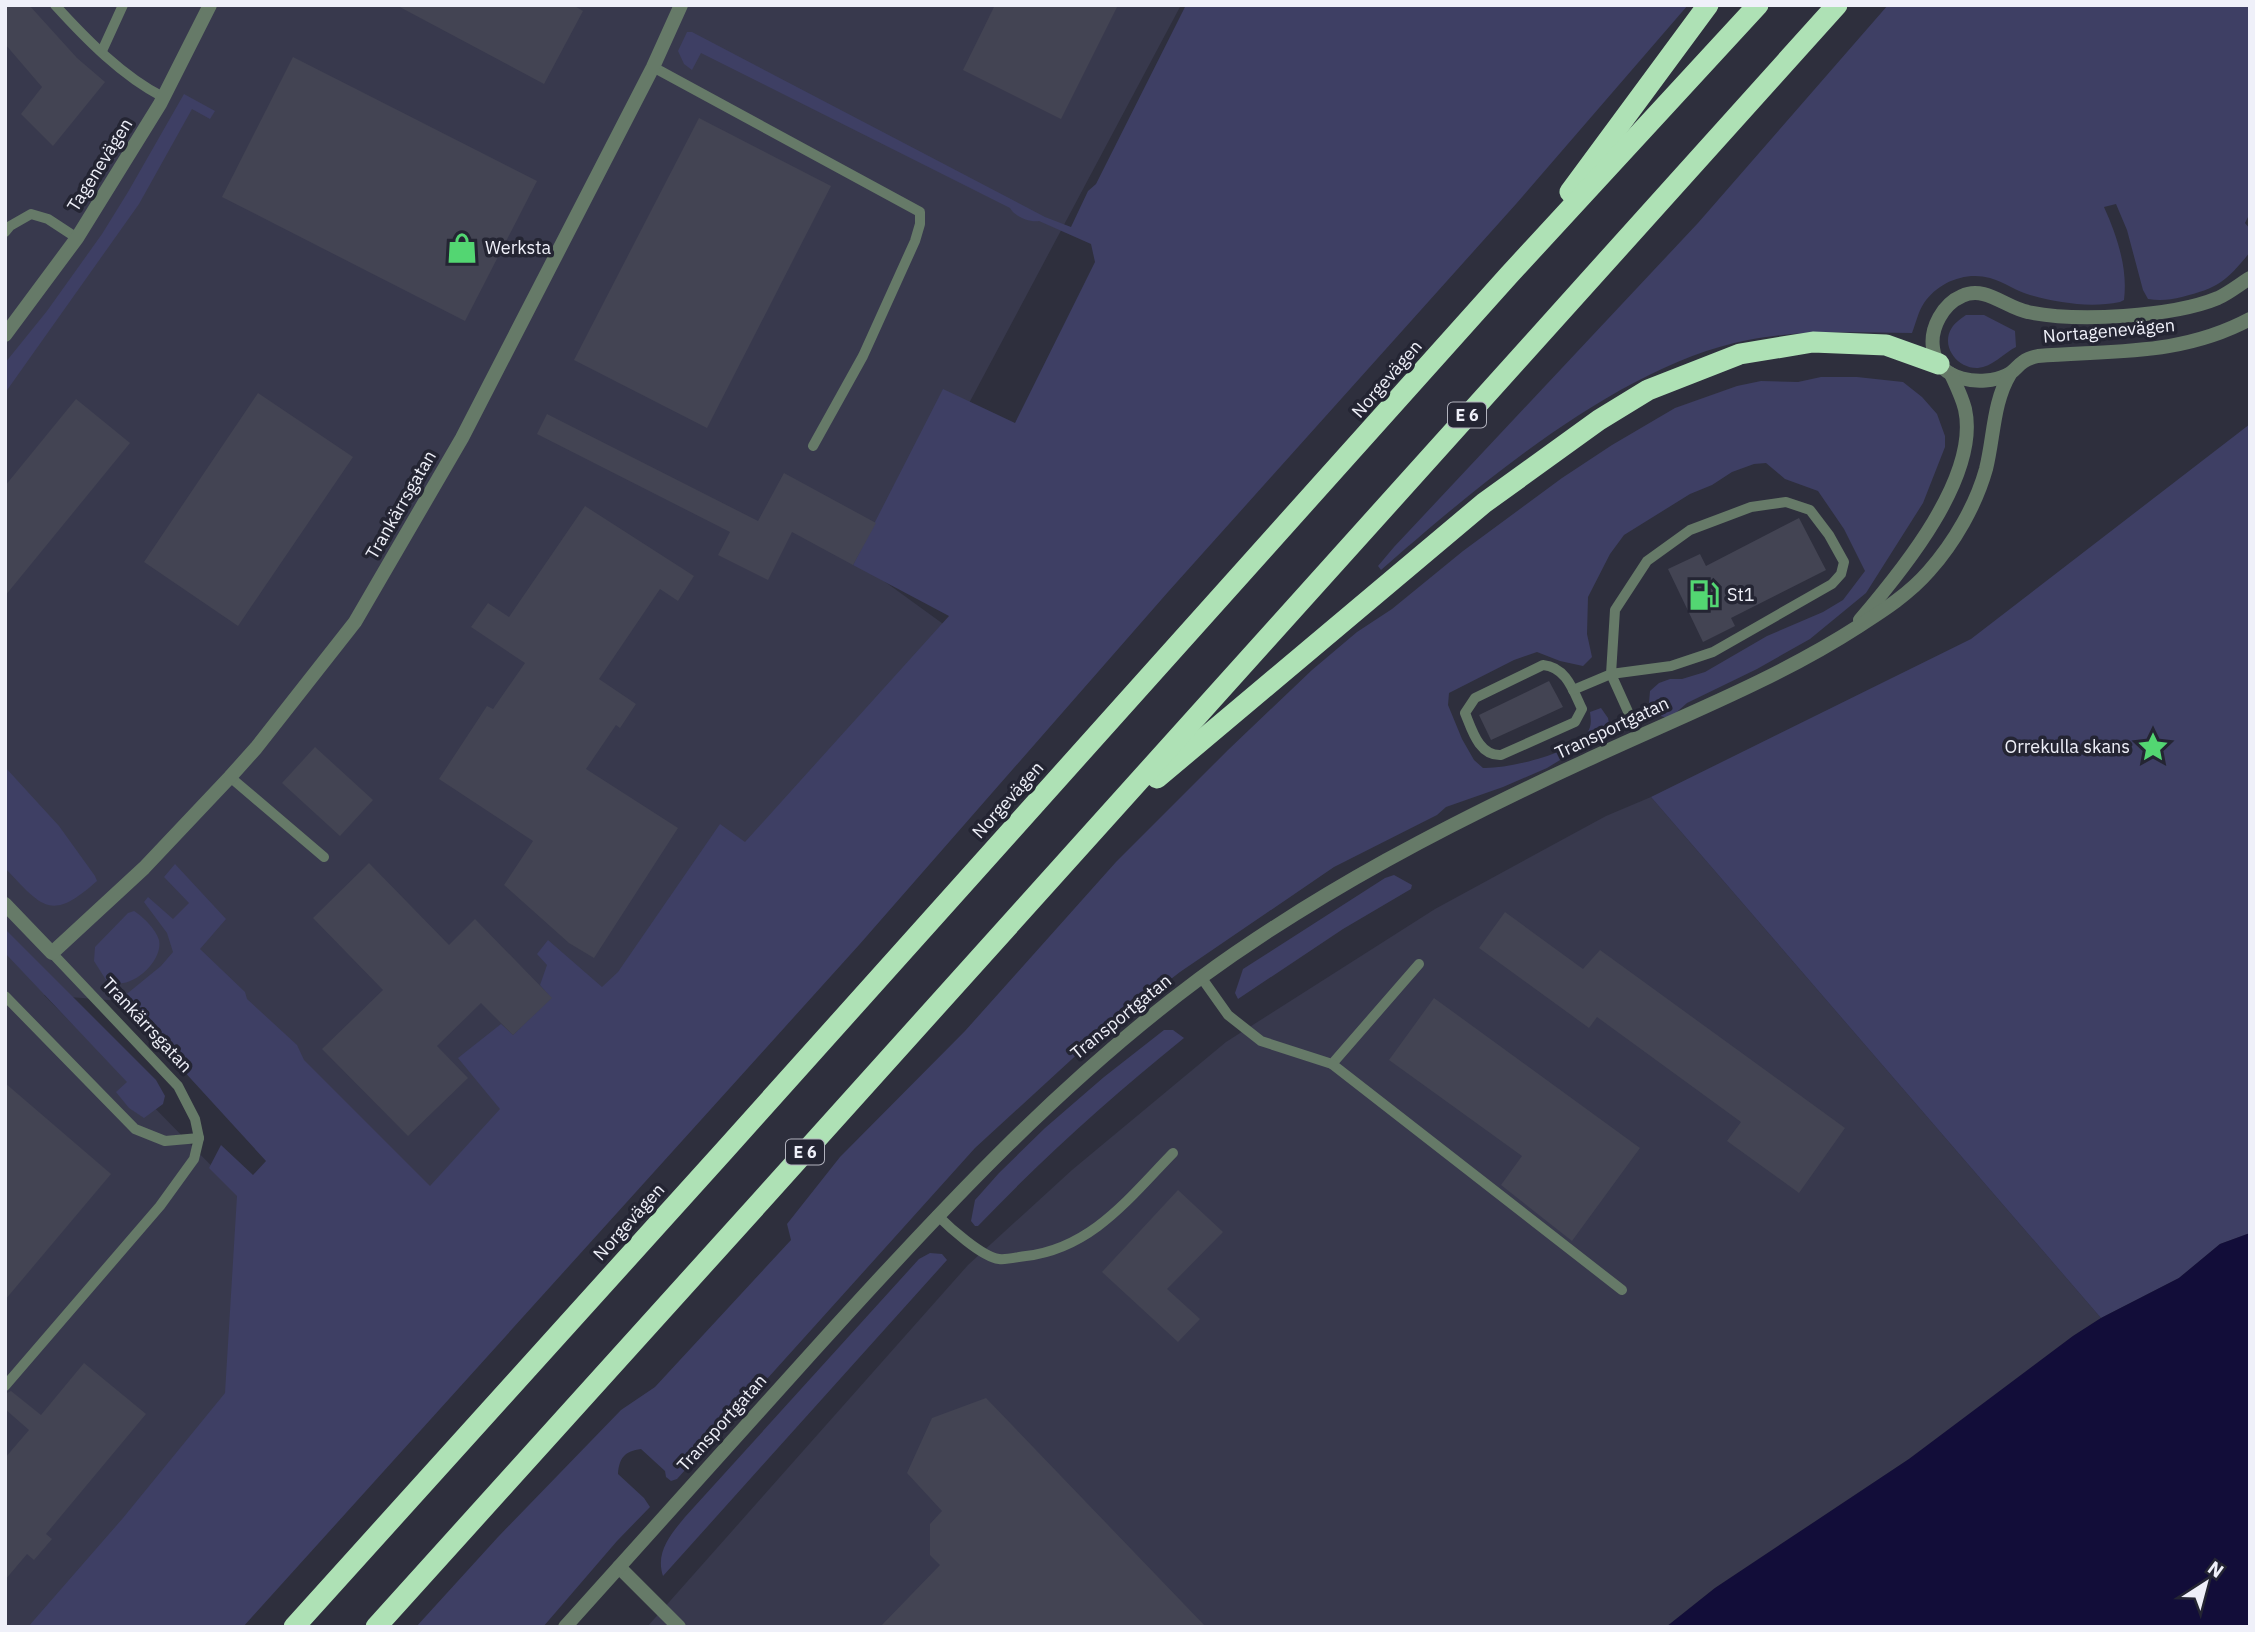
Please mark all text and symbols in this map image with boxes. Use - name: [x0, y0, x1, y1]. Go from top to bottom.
- street label: Tagenevägen: [62, 114, 137, 216]
- shop icon: Werksta: [445, 231, 479, 265]
- place label: Werksta: [485, 236, 552, 259]
- street label: Nortagenevägen: [2042, 313, 2176, 348]
- street label: Norgevägen: [1346, 335, 1427, 422]
- road number: E 6: [1448, 402, 1486, 428]
- street label: Trankärrsgatan: [360, 446, 441, 563]
- fuel station icon: St1: [1687, 578, 1721, 612]
- place label: St1: [1727, 583, 1755, 606]
- street label: Transportgatan: [1551, 691, 1672, 764]
- place icon: Orrekulla skans: [2136, 730, 2170, 764]
- place label: Orrekulla skans: [2004, 735, 2130, 758]
- street label: Norgevägen: [967, 756, 1048, 843]
- street label: Transportgatan: [1066, 969, 1176, 1064]
- street label: Trankärrsgatan: [97, 972, 197, 1077]
- road number: E 6: [786, 1140, 824, 1164]
- street label: Norgevägen: [588, 1178, 669, 1265]
- street label: Transportgatan: [672, 1369, 771, 1476]
- north arrow: [2171, 1548, 2241, 1618]
- text: N: [2203, 1555, 2229, 1583]

